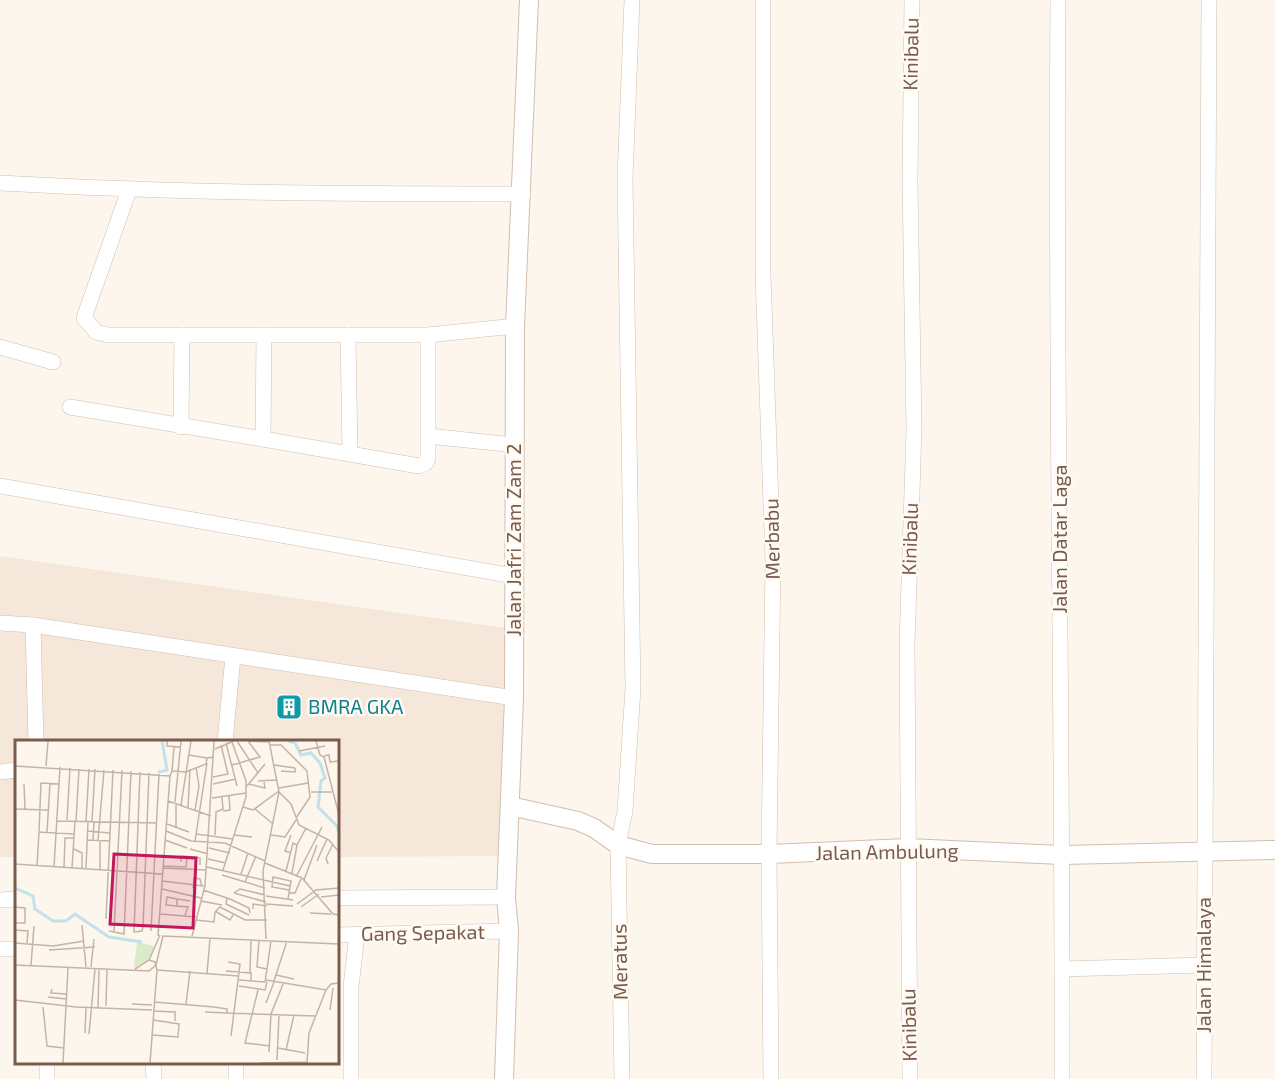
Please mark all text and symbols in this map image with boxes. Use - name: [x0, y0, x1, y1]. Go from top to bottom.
- street label: Kinibalu: [897, 17, 923, 91]
- street label: Jalan Jafri Zam Zam 2: [501, 444, 525, 637]
- street label: Jalan Datar Laga: [1047, 465, 1071, 614]
- street label: Merbabu: [758, 498, 784, 580]
- street label: Kinibalu: [896, 502, 922, 576]
- building icon: BMRA GKA: [274, 692, 304, 722]
- place label: BMRA GKA: [308, 694, 404, 718]
- inset map: [15, 740, 339, 1064]
- street label: Jalan Ambulung: [815, 838, 959, 864]
- street label: Jalan Himalaya: [1191, 897, 1215, 1033]
- street label: Gang Sepakat: [361, 919, 486, 945]
- street label: Meratus: [606, 924, 632, 1000]
- street label: Kinibalu: [895, 988, 921, 1062]

